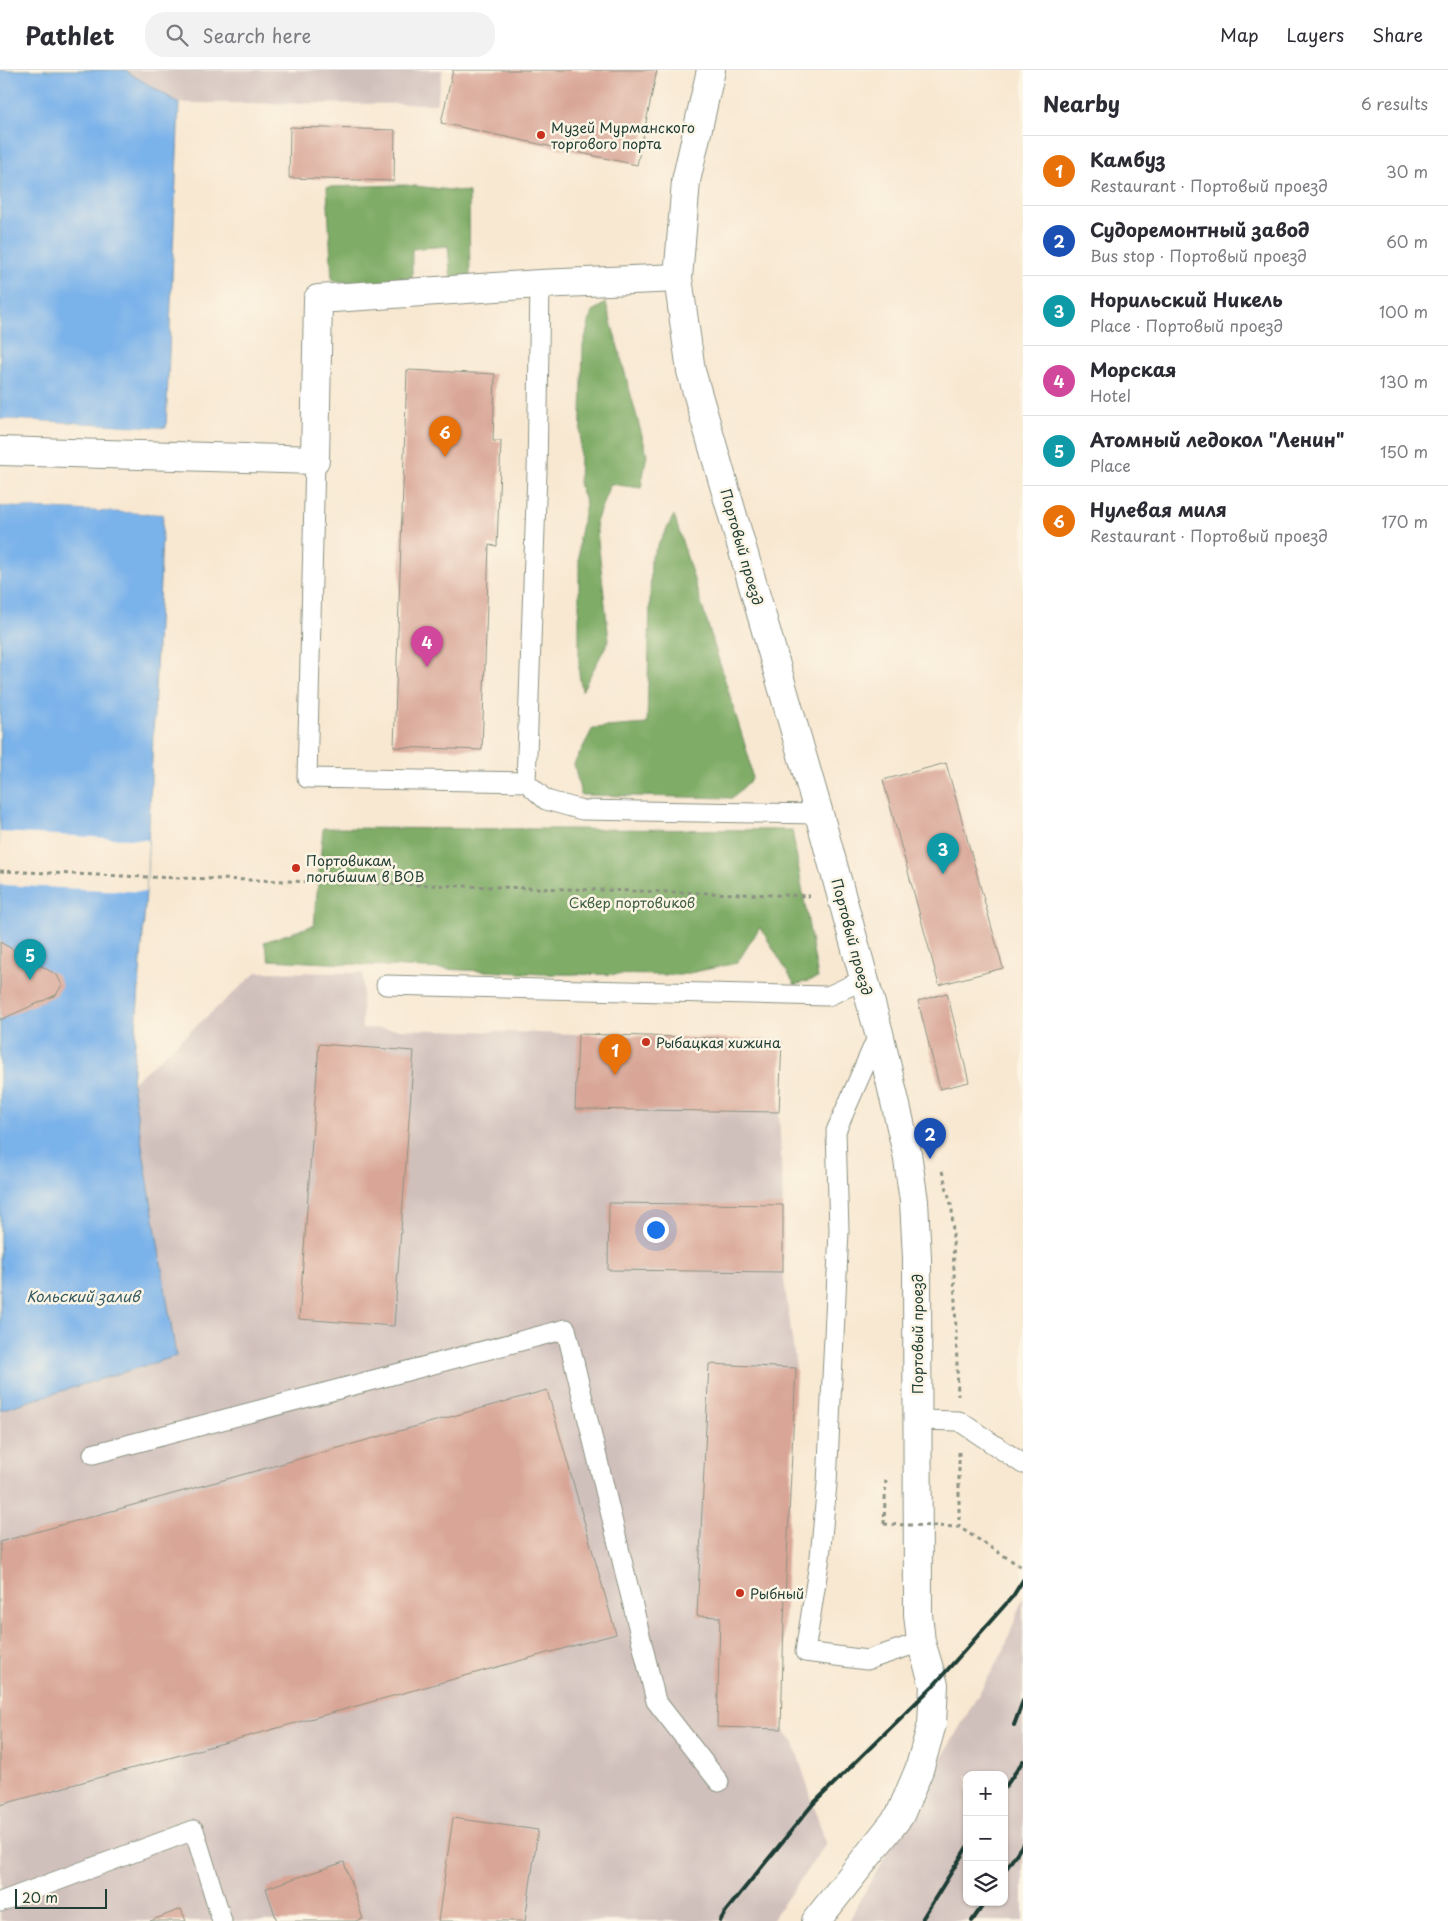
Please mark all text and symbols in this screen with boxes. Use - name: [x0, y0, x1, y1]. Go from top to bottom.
- search box: [145, 12, 495, 57]
- text: Pathlet: [25, 17, 115, 53]
- icon: search: [163, 21, 191, 49]
- text: Search here: [203, 21, 311, 49]
- text: Map: [1220, 21, 1259, 48]
- text: Layers: [1287, 21, 1344, 48]
- text: Share: [1372, 21, 1423, 48]
- text: Nearby: [1043, 87, 1120, 119]
- text: 6 results: [1361, 91, 1428, 115]
- place label: Музей Мурманского торгового порта: [551, 117, 695, 154]
- marker: Музей Мурманского торгового порта: [535, 129, 547, 141]
- text: Камбуз: [1090, 145, 1166, 173]
- text: 1: [1055, 159, 1063, 183]
- text: 30 m: [1386, 159, 1428, 183]
- text: Restaurant · Портовый проезд: [1090, 173, 1328, 197]
- text: Судоремонтный завод: [1090, 215, 1309, 243]
- text: 2: [1053, 229, 1065, 253]
- text: 60 m: [1386, 229, 1428, 253]
- text: Bus stop · Портовый проезд: [1090, 243, 1307, 267]
- text: Норильский Никель: [1090, 285, 1283, 313]
- text: 3: [1054, 299, 1064, 323]
- text: 100 m: [1379, 299, 1428, 323]
- text: Place · Портовый проезд: [1090, 313, 1283, 337]
- text: Морская: [1090, 355, 1177, 383]
- text: 4: [1054, 369, 1064, 393]
- text: 130 m: [1380, 369, 1428, 393]
- text: Hotel: [1090, 383, 1131, 407]
- pin: 6: [429, 416, 461, 457]
- text: Атомный ледокол "Ленин": [1090, 425, 1344, 453]
- text: 5: [1054, 439, 1064, 463]
- text: 150 m: [1380, 439, 1428, 463]
- text: Place: [1090, 453, 1131, 477]
- street label: Портовый проезд: [715, 486, 769, 608]
- text: Нулевая миля: [1090, 495, 1227, 523]
- text: 6: [1053, 509, 1065, 533]
- text: 170 m: [1382, 509, 1428, 533]
- text: Restaurant · Портовый проезд: [1090, 523, 1328, 547]
- pin: 4: [411, 626, 443, 667]
- pin: 3: [927, 833, 959, 874]
- place label: Портовикам, погибшим в ВОВ: [306, 850, 424, 887]
- marker: Портовикам, погибшим в ВОВ: [290, 862, 302, 874]
- street label: Портовый проезд: [826, 876, 878, 998]
- park label: Сквер портовиков: [569, 892, 695, 913]
- pin: 5: [14, 939, 46, 980]
- place label: Рыбацкая хижина: [656, 1032, 781, 1053]
- pin: 1: [599, 1034, 631, 1075]
- marker: Рыбацкая хижина: [640, 1036, 652, 1048]
- pin: 2: [914, 1118, 946, 1159]
- your location: [643, 1217, 669, 1243]
- street label: Портовый проезд: [907, 1274, 928, 1394]
- water label: Кольский залив: [26, 1284, 142, 1307]
- place label: Рыбный: [750, 1583, 804, 1604]
- marker: Рыбный: [734, 1587, 746, 1599]
- map controls: [963, 1771, 1008, 1906]
- button: +: [963, 1771, 1008, 1816]
- button: −: [963, 1816, 1008, 1861]
- button: layers: [963, 1861, 1008, 1906]
- scale bar: [15, 1886, 108, 1909]
- text: 20 m: [22, 1887, 58, 1908]

